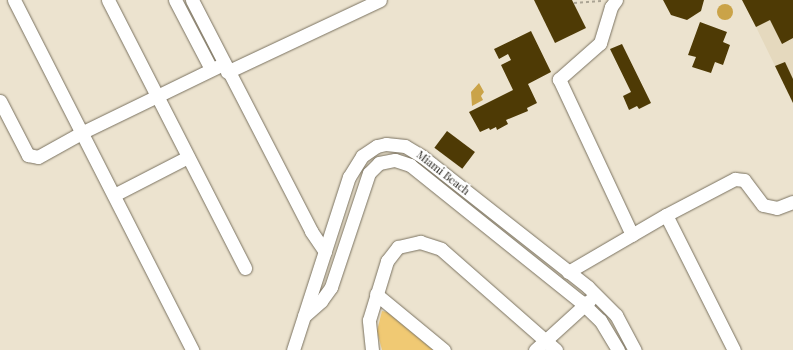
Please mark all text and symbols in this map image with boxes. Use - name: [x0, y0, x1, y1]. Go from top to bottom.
- street label: Miami Beach: [414, 148, 472, 198]

